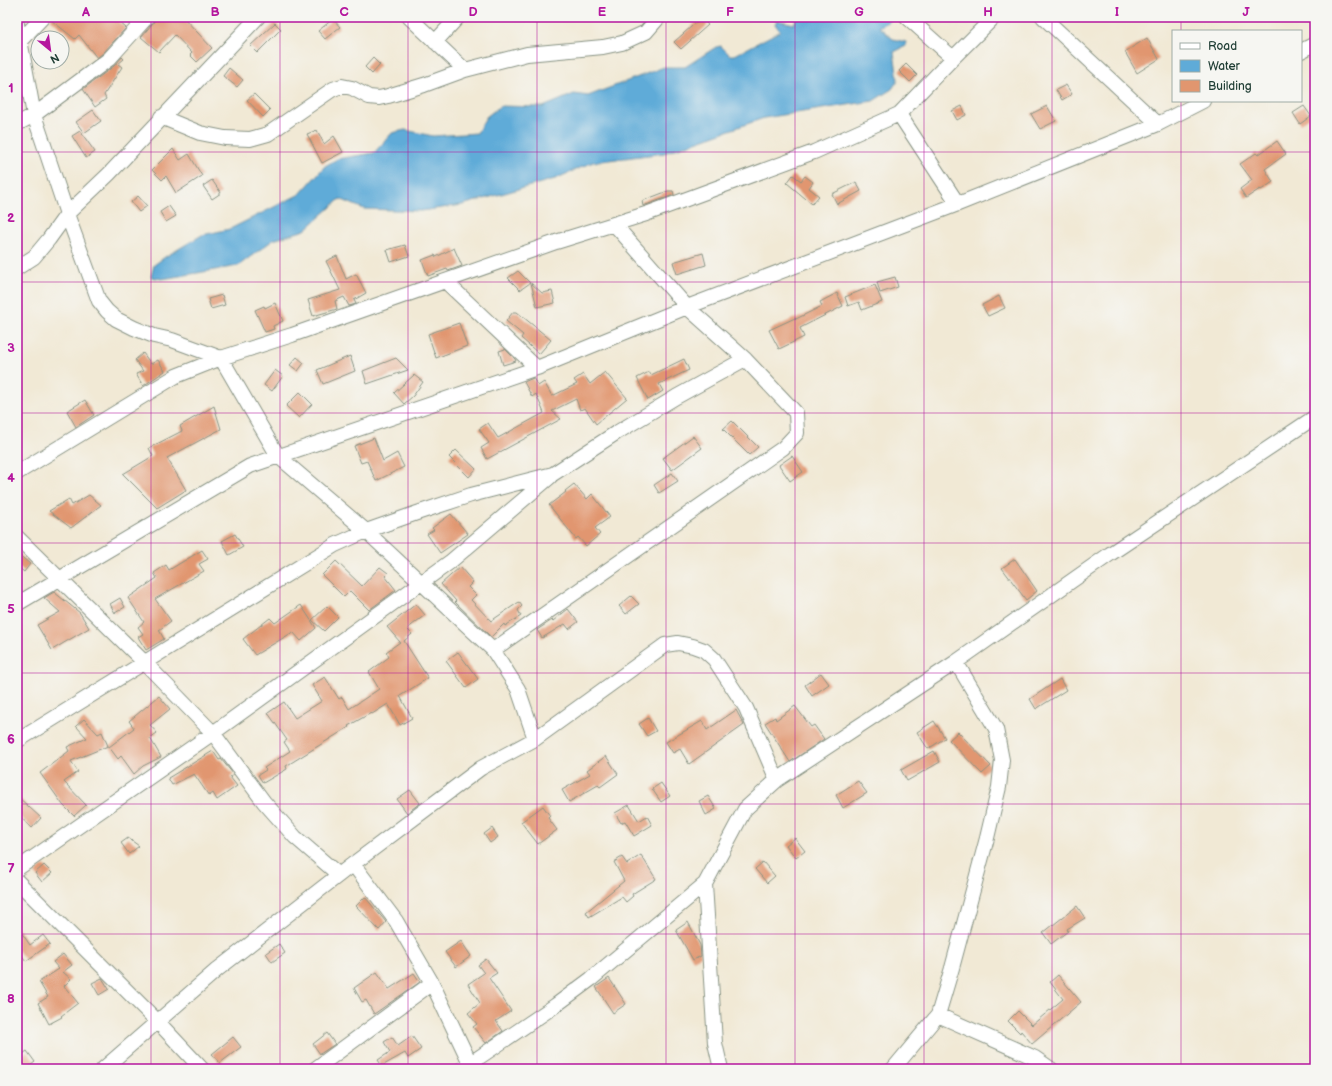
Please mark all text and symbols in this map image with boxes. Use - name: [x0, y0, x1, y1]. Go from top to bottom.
- text: A: [81, 4, 90, 20]
- text: B: [210, 4, 220, 20]
- text: C: [339, 4, 349, 20]
- text: D: [468, 4, 478, 20]
- text: E: [598, 4, 607, 20]
- text: F: [726, 4, 734, 20]
- text: G: [854, 4, 864, 20]
- text: H: [983, 4, 993, 20]
- text: I: [1115, 4, 1119, 20]
- text: J: [1242, 4, 1250, 20]
- north arrow: [30, 30, 70, 70]
- legend: [1172, 30, 1302, 102]
- text: Road: [1208, 39, 1237, 54]
- text: N: [48, 51, 61, 66]
- text: Water: [1208, 59, 1240, 74]
- text: Building: [1208, 79, 1252, 94]
- text: 1: [8, 80, 14, 96]
- text: 2: [7, 210, 15, 226]
- text: 3: [7, 340, 15, 356]
- text: 4: [7, 470, 15, 486]
- text: 5: [7, 601, 15, 617]
- text: 6: [7, 731, 15, 747]
- text: 7: [7, 861, 15, 877]
- text: 8: [7, 991, 15, 1007]

